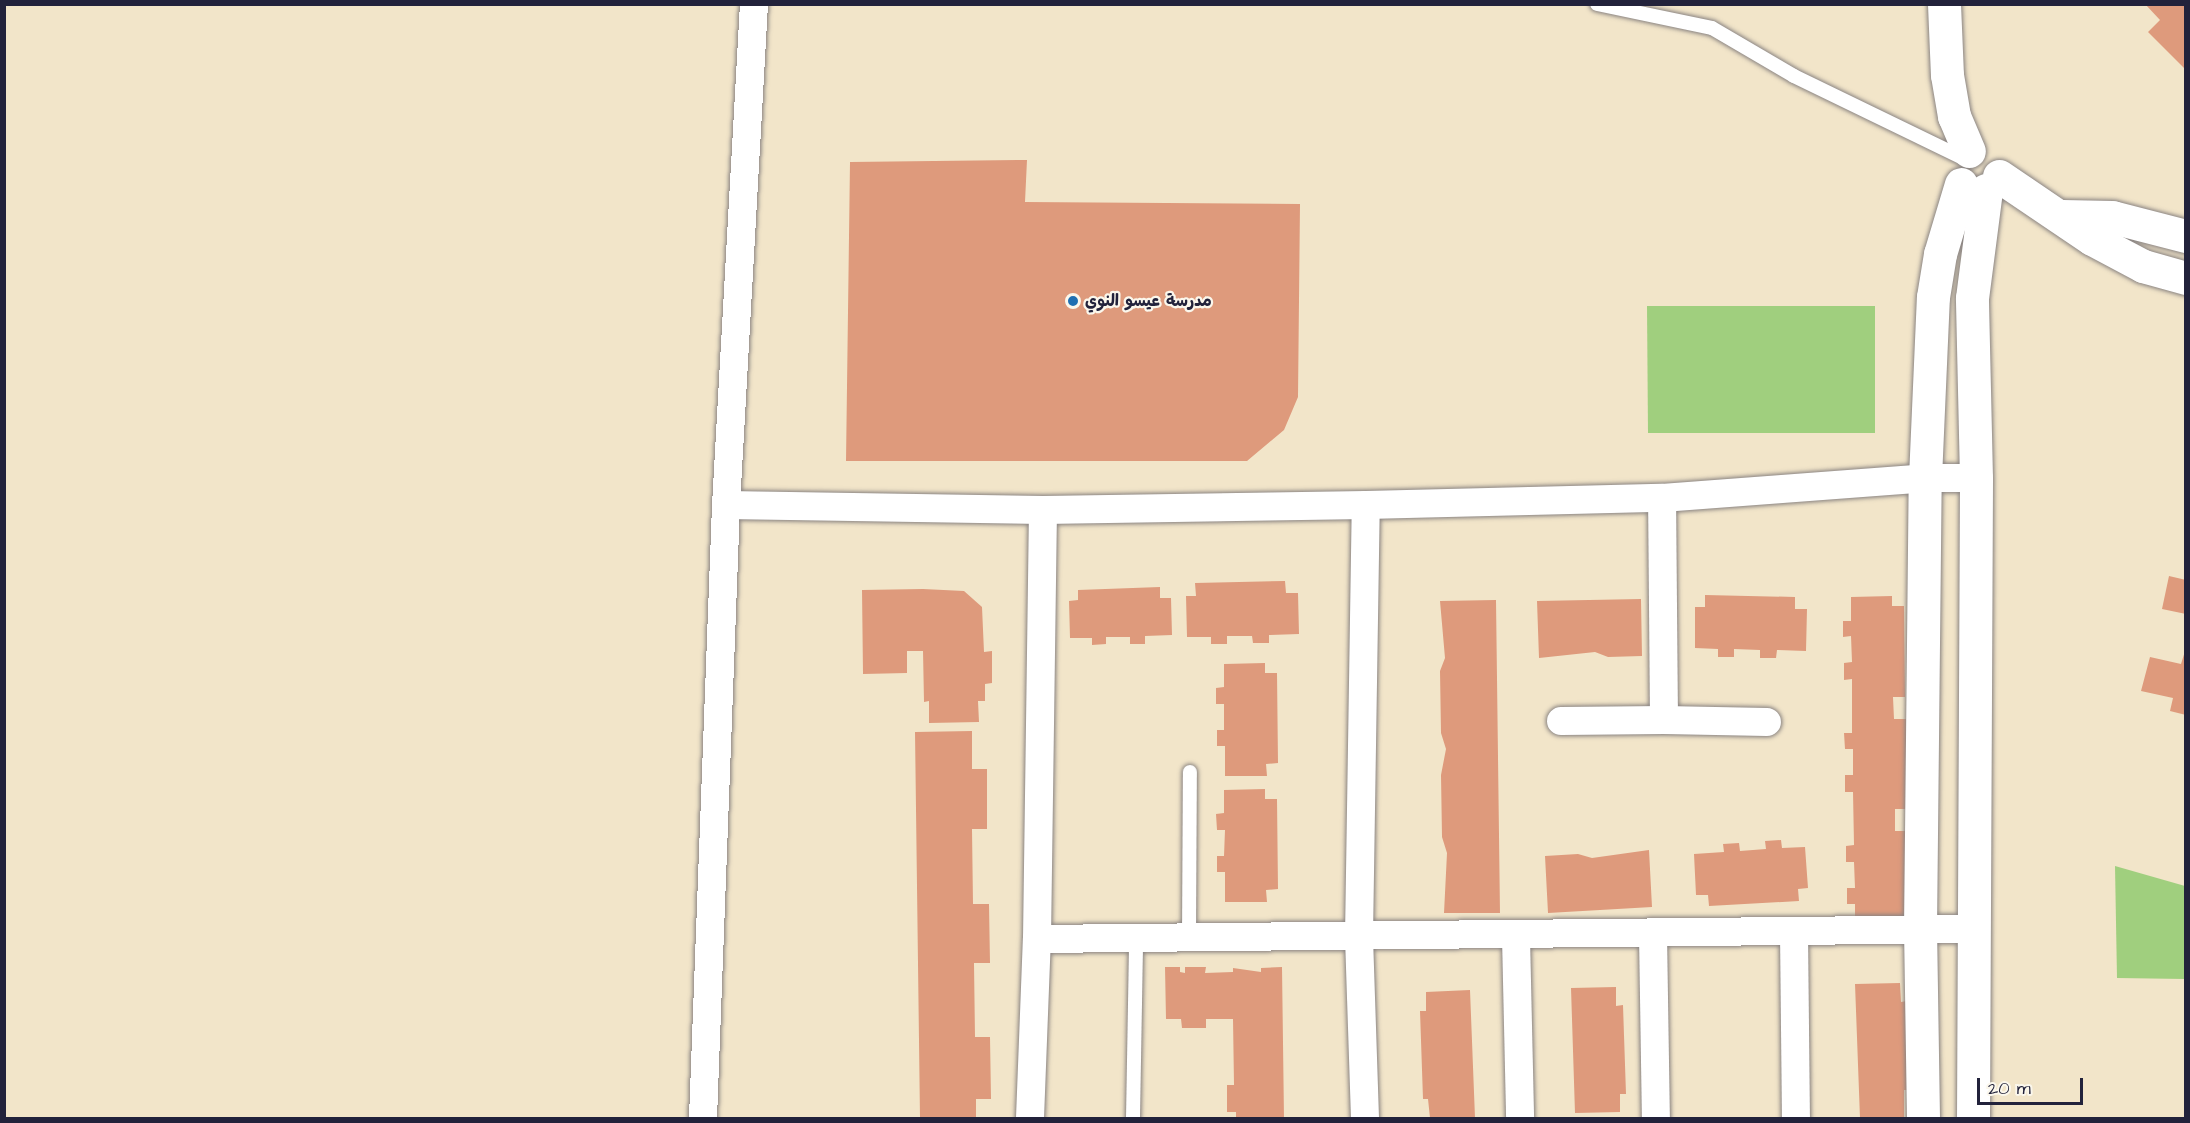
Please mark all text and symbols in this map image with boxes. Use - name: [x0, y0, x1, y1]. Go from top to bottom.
- place label: مدرسة عيسو النوي: [1085, 291, 1212, 311]
- marker: مدرسة عيسو النوي: [1066, 294, 1080, 308]
- scale bar: [1980, 1066, 2086, 1104]
- text: 20 m: [1988, 1076, 2031, 1101]

